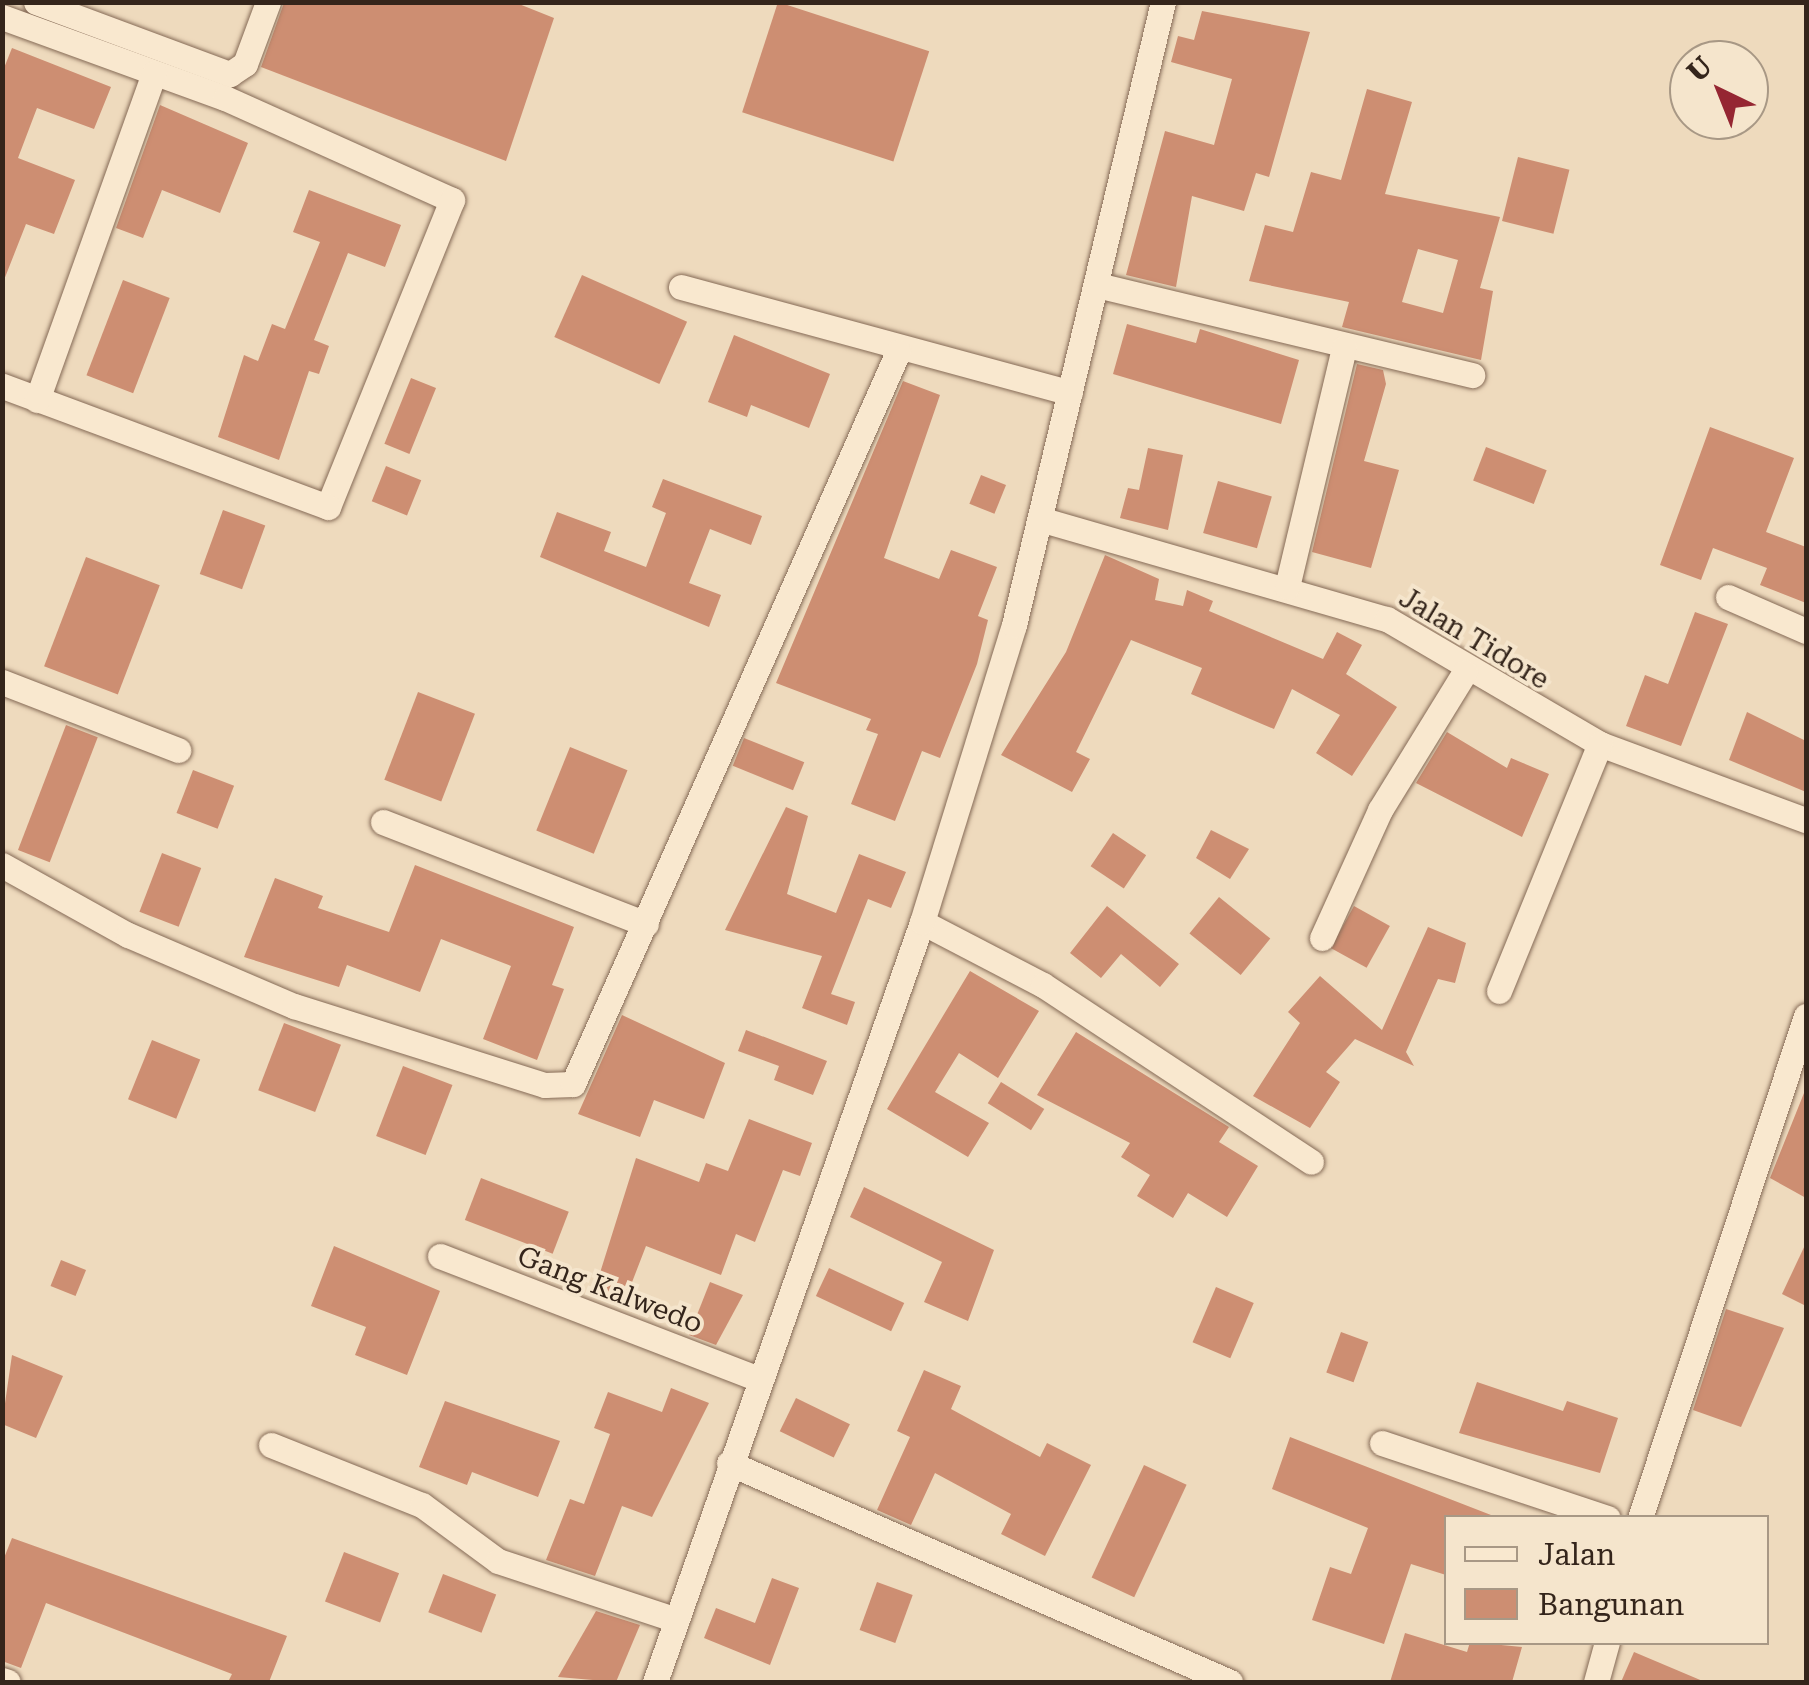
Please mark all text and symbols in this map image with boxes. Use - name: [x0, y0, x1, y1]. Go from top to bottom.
- north arrow: [1669, 40, 1769, 140]
- text: U: [1680, 50, 1719, 89]
- street label: Jalan Tidore: [1393, 581, 1555, 697]
- street label: Gang Kalwedo: [513, 1239, 707, 1341]
- legend: [1444, 1515, 1769, 1645]
- text: Jalan: [1538, 1537, 1615, 1572]
- text: Bangunan: [1538, 1587, 1684, 1622]

